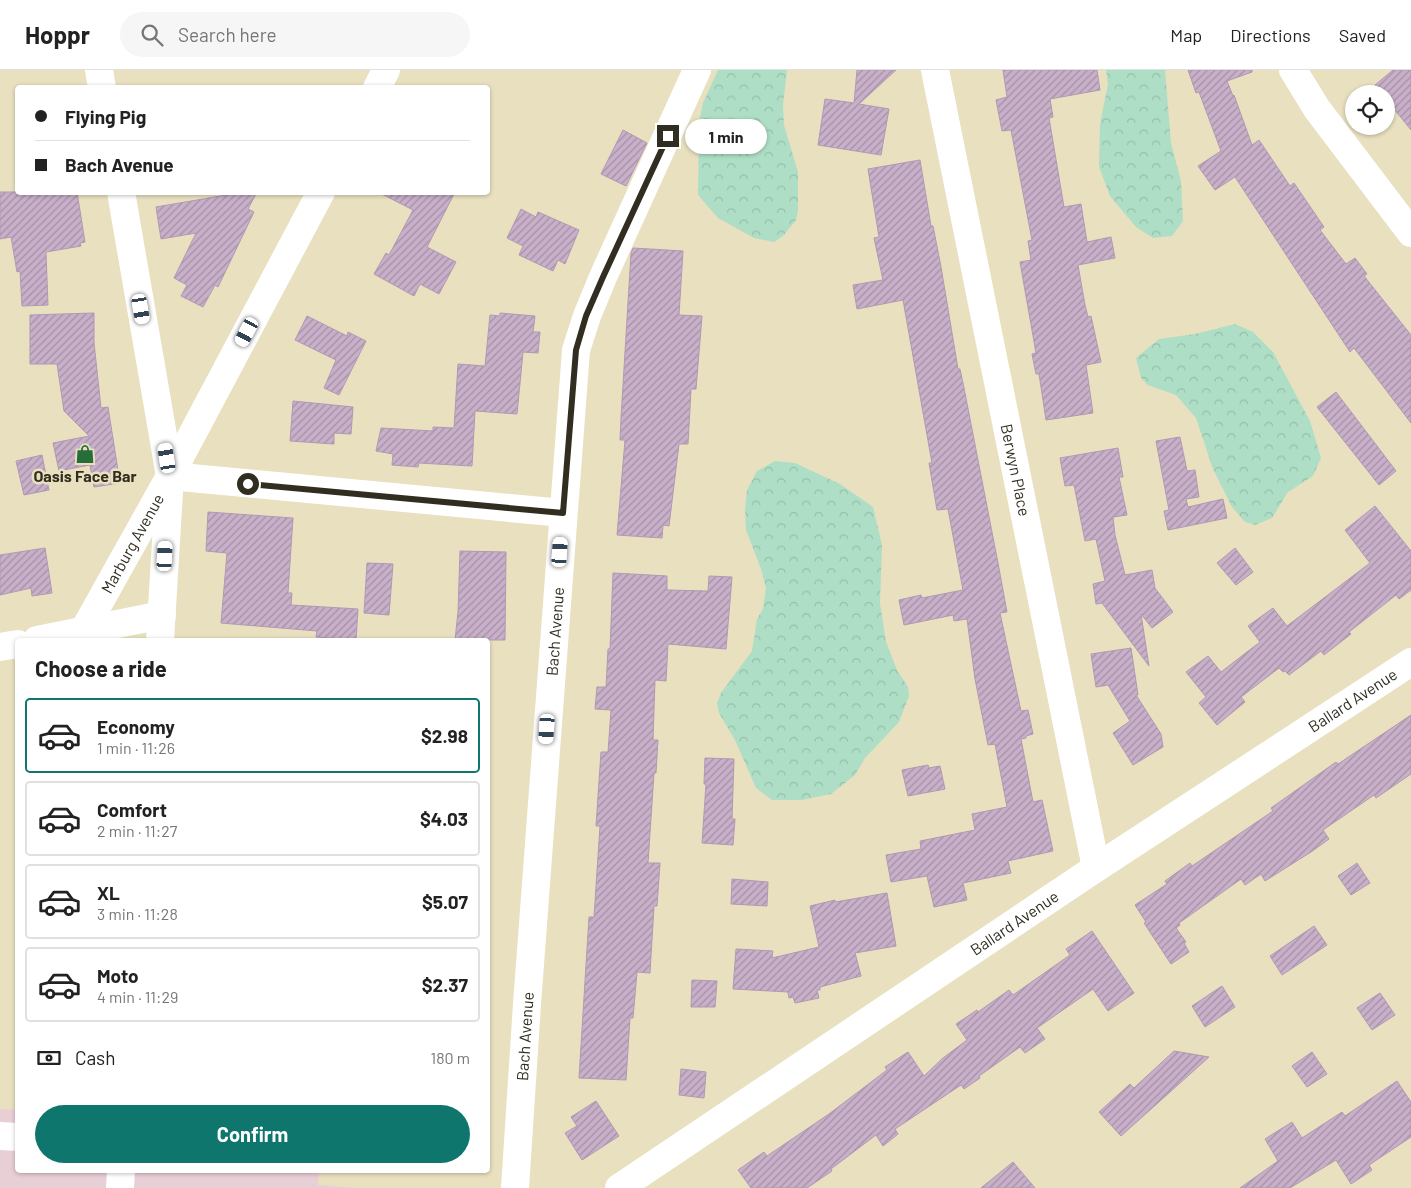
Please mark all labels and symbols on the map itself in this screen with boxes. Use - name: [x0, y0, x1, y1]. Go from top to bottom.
- callout: 1 min: [686, 118, 768, 154]
- route end: [657, 125, 679, 147]
- car: [131, 293, 150, 325]
- car: [233, 315, 260, 349]
- street label: Berwyn Place: [998, 422, 1035, 518]
- car: [157, 442, 176, 474]
- shop icon: Oasis Face Bar: [74, 443, 96, 465]
- place label: Oasis Face Bar: [33, 466, 137, 485]
- route start: [237, 473, 259, 495]
- street label: Marburg Avenue: [96, 490, 167, 596]
- car: [551, 537, 568, 567]
- car: [156, 541, 173, 571]
- street label: Bach Avenue: [542, 586, 567, 677]
- street label: Ballard Avenue: [1304, 664, 1400, 736]
- car: [538, 714, 555, 744]
- street label: Ballard Avenue: [966, 886, 1062, 959]
- street label: Bach Avenue: [512, 991, 537, 1081]

